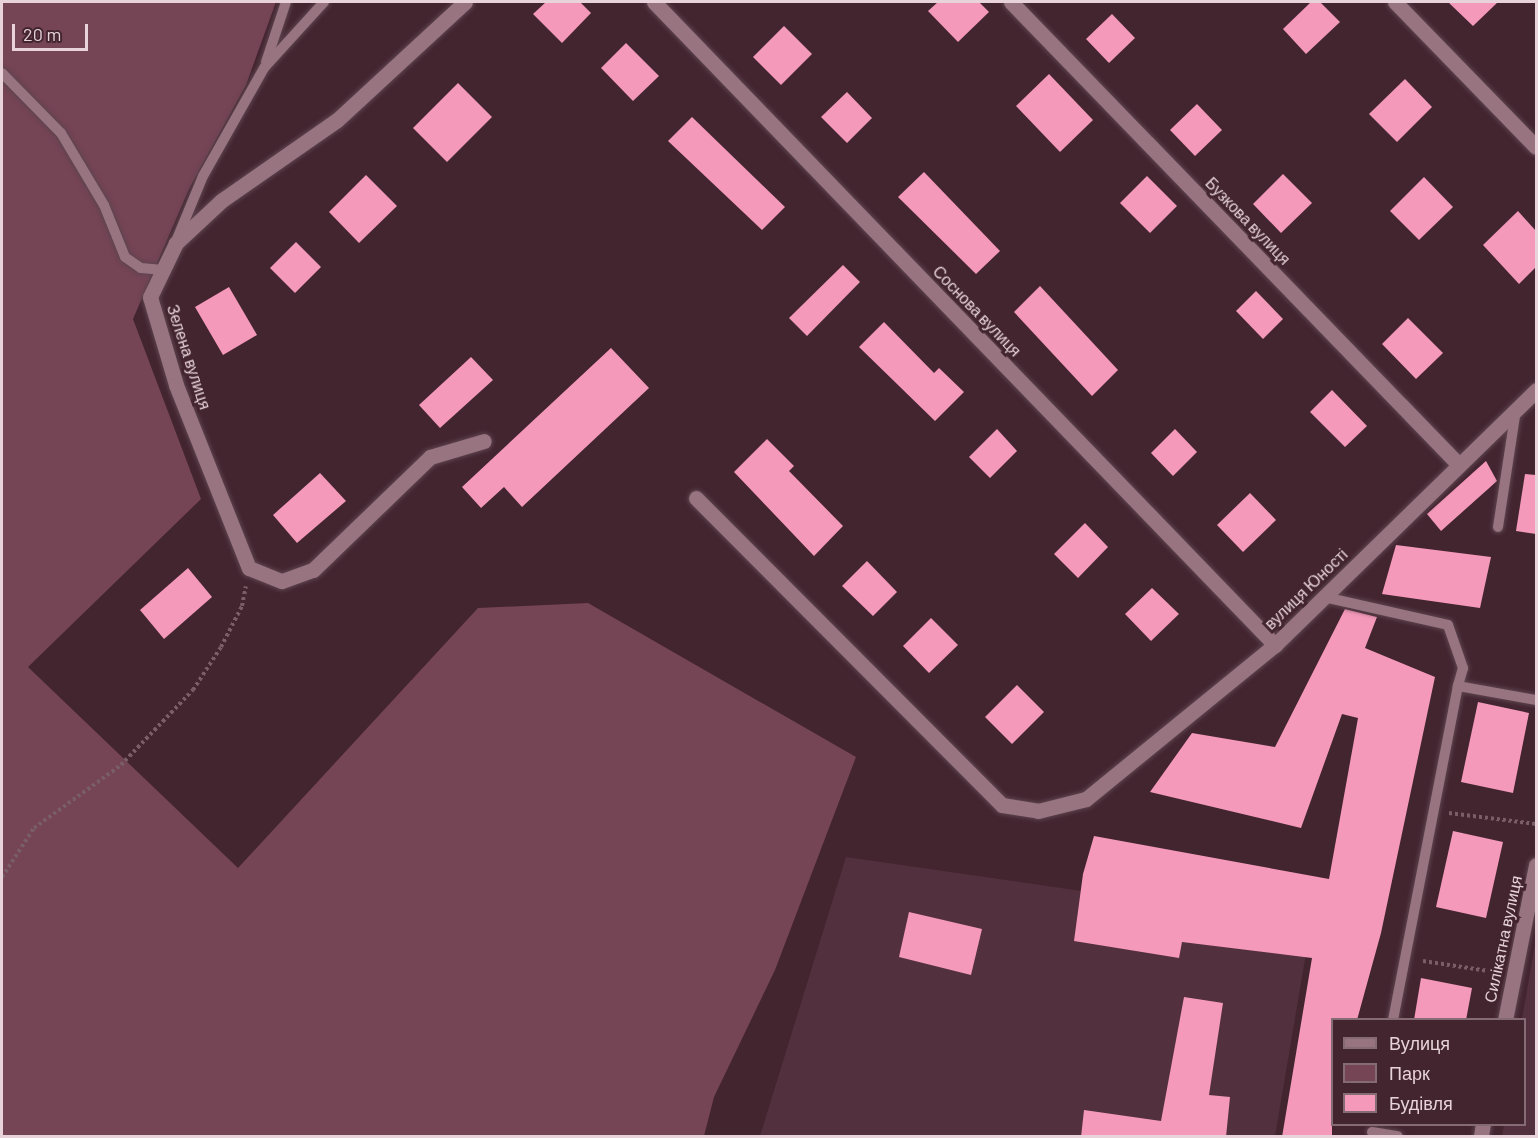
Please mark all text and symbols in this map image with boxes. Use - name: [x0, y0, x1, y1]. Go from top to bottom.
- scale bar: [15, 12, 92, 50]
- text: 20 m: [23, 23, 61, 45]
- street label: Бузкова вулиця: [1202, 173, 1294, 269]
- street label: Соснова вулиця: [929, 262, 1025, 360]
- street label: Зелена вулиця: [163, 302, 215, 412]
- street label: вулиця Юності: [1261, 545, 1351, 633]
- street label: Силікатна вулиця: [1480, 874, 1526, 1004]
- legend: [1331, 1018, 1526, 1126]
- text: Вулиця: [1389, 1032, 1450, 1054]
- text: Парк: [1389, 1062, 1430, 1084]
- text: Будівля: [1389, 1092, 1453, 1114]

